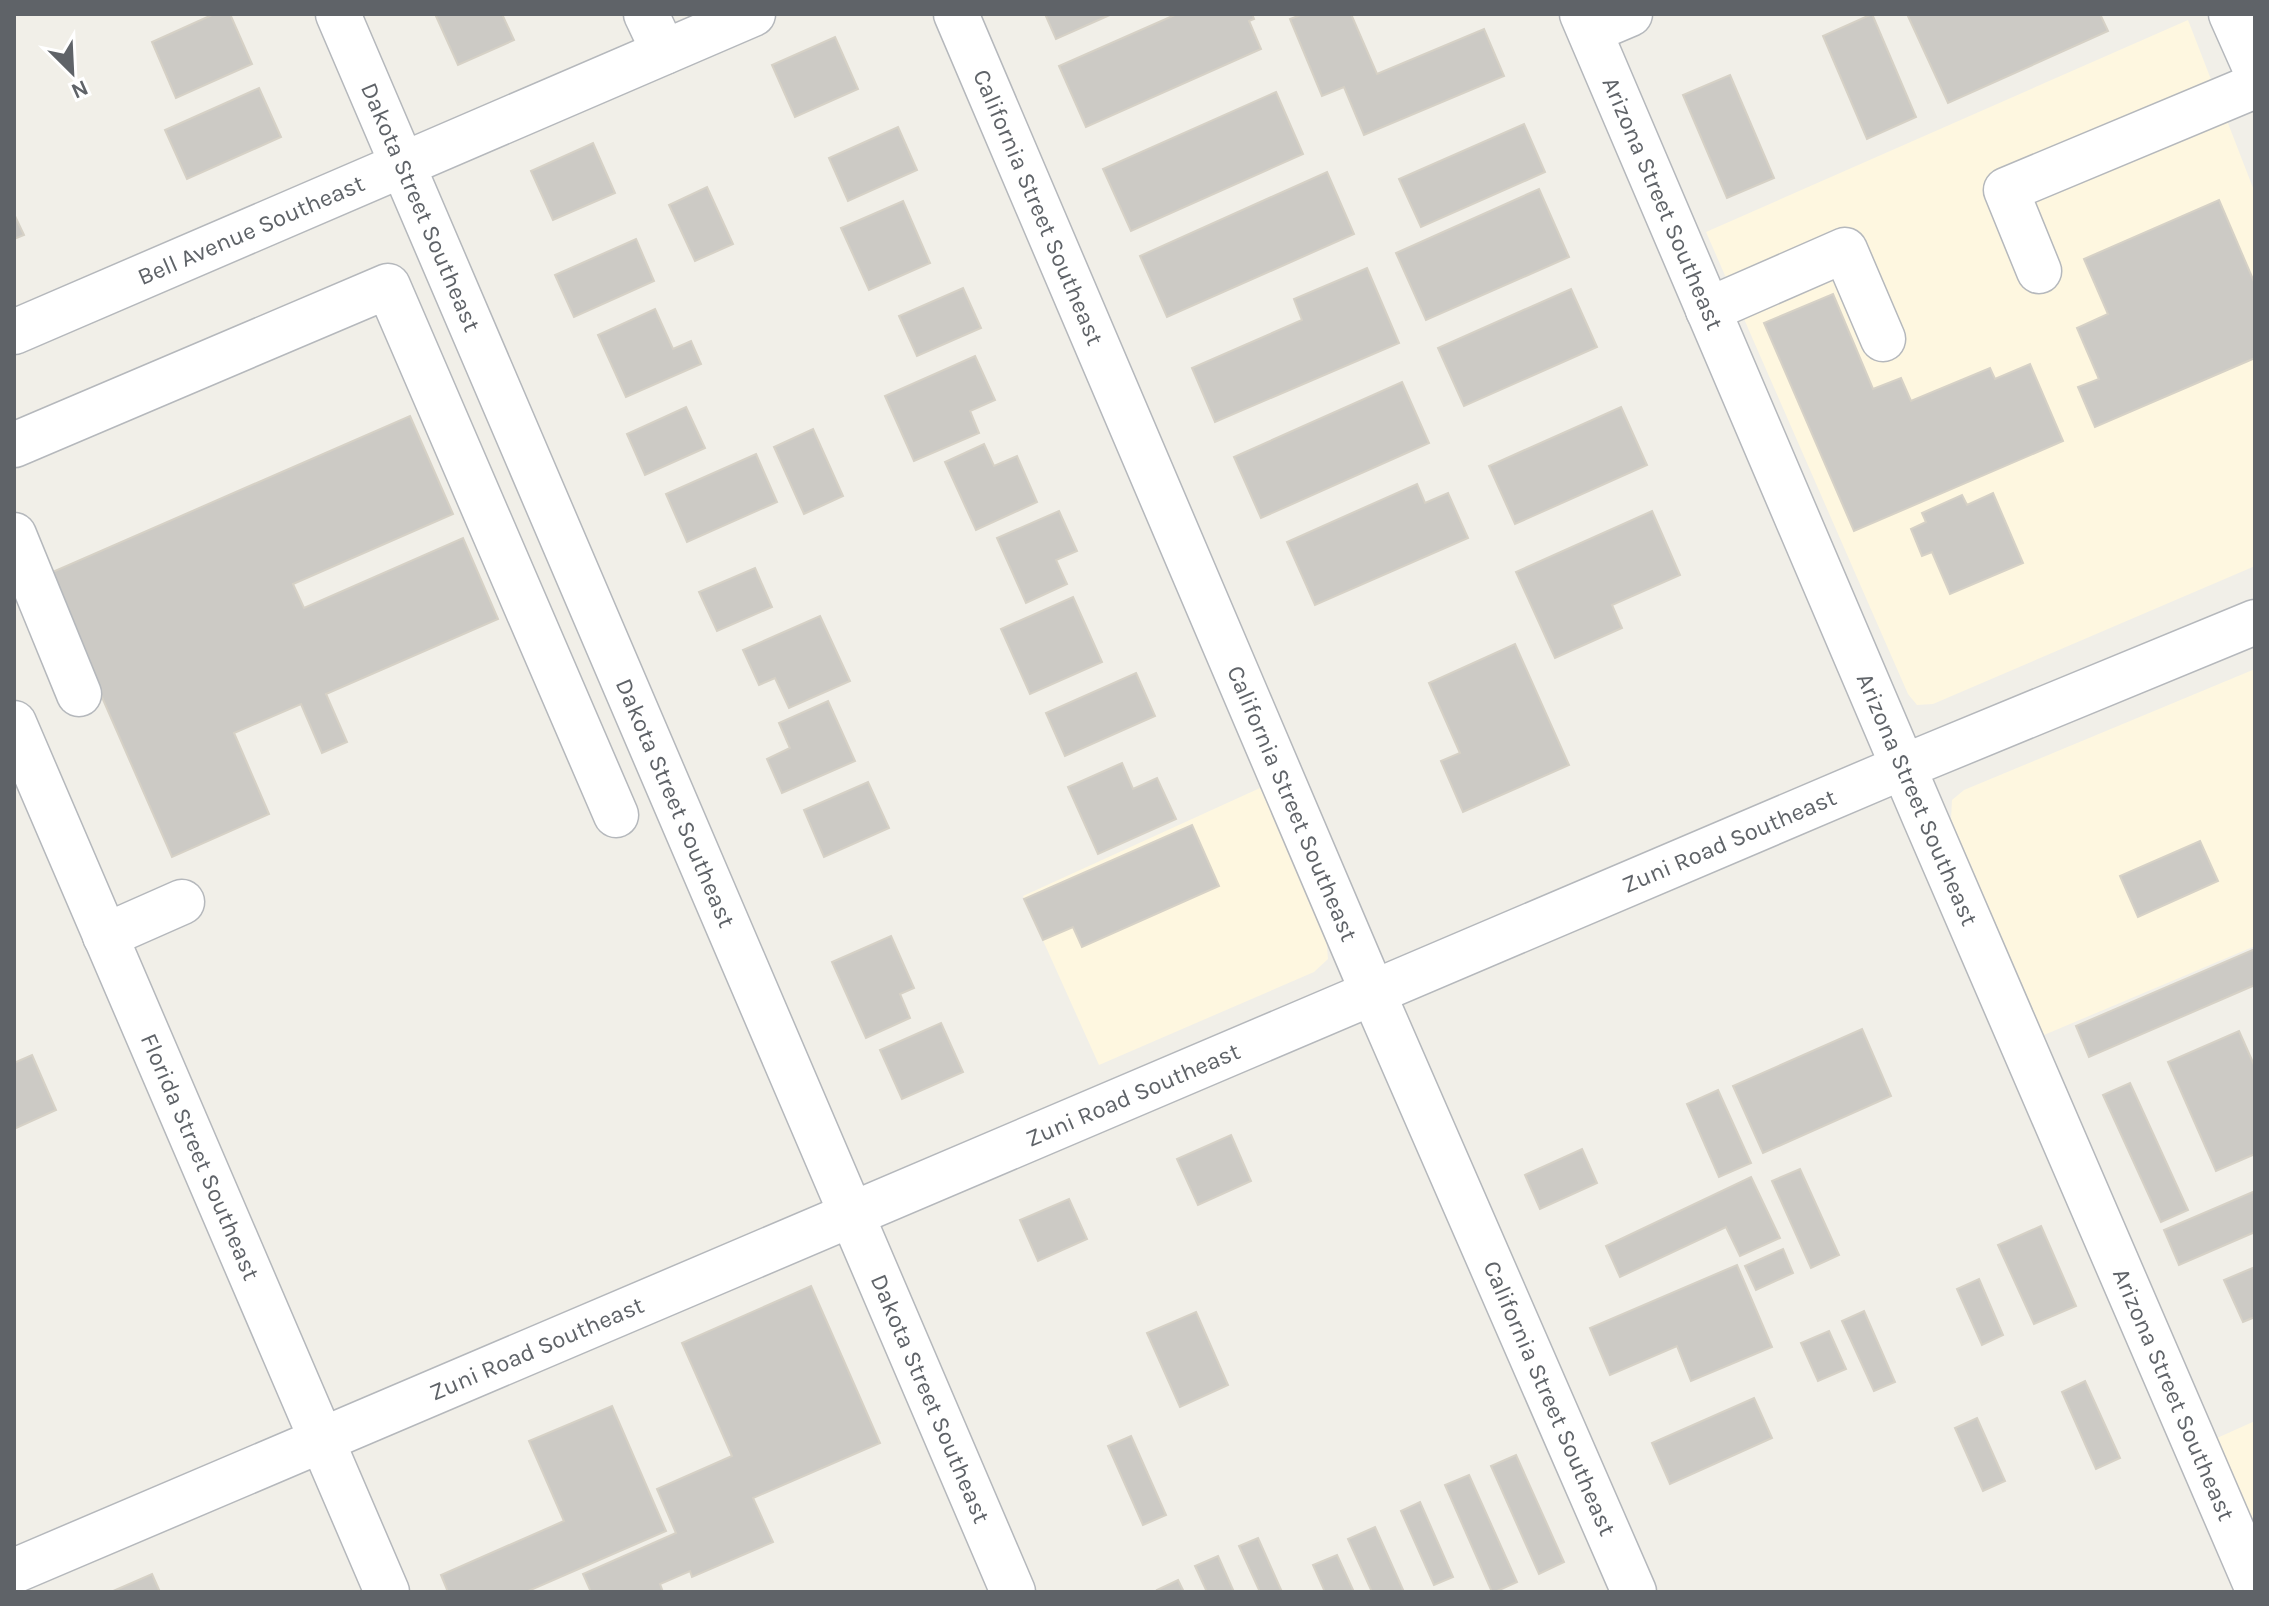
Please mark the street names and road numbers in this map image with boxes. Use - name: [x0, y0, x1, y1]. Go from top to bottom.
- street label: California Street Southeast: [967, 65, 1109, 349]
- street label: Arizona Street Southeast: [1597, 73, 1729, 334]
- street label: Dakota Street Southeast: [355, 78, 486, 336]
- street label: Bell Avenue Southeast: [133, 169, 369, 291]
- street label: California Street Southeast: [1221, 661, 1363, 945]
- street label: Arizona Street Southeast: [1851, 669, 1984, 930]
- street label: Dakota Street Southeast: [610, 674, 741, 932]
- street label: Zuni Road Southeast: [1618, 783, 1840, 899]
- street label: Florida Street Southeast: [135, 1029, 265, 1284]
- street label: Zuni Road Southeast: [1022, 1037, 1244, 1153]
- street label: California Street Southeast: [1477, 1256, 1622, 1540]
- street label: Arizona Street Southeast: [2107, 1264, 2240, 1525]
- street label: Dakota Street Southeast: [865, 1270, 996, 1527]
- street label: Zuni Road Southeast: [425, 1291, 648, 1406]

